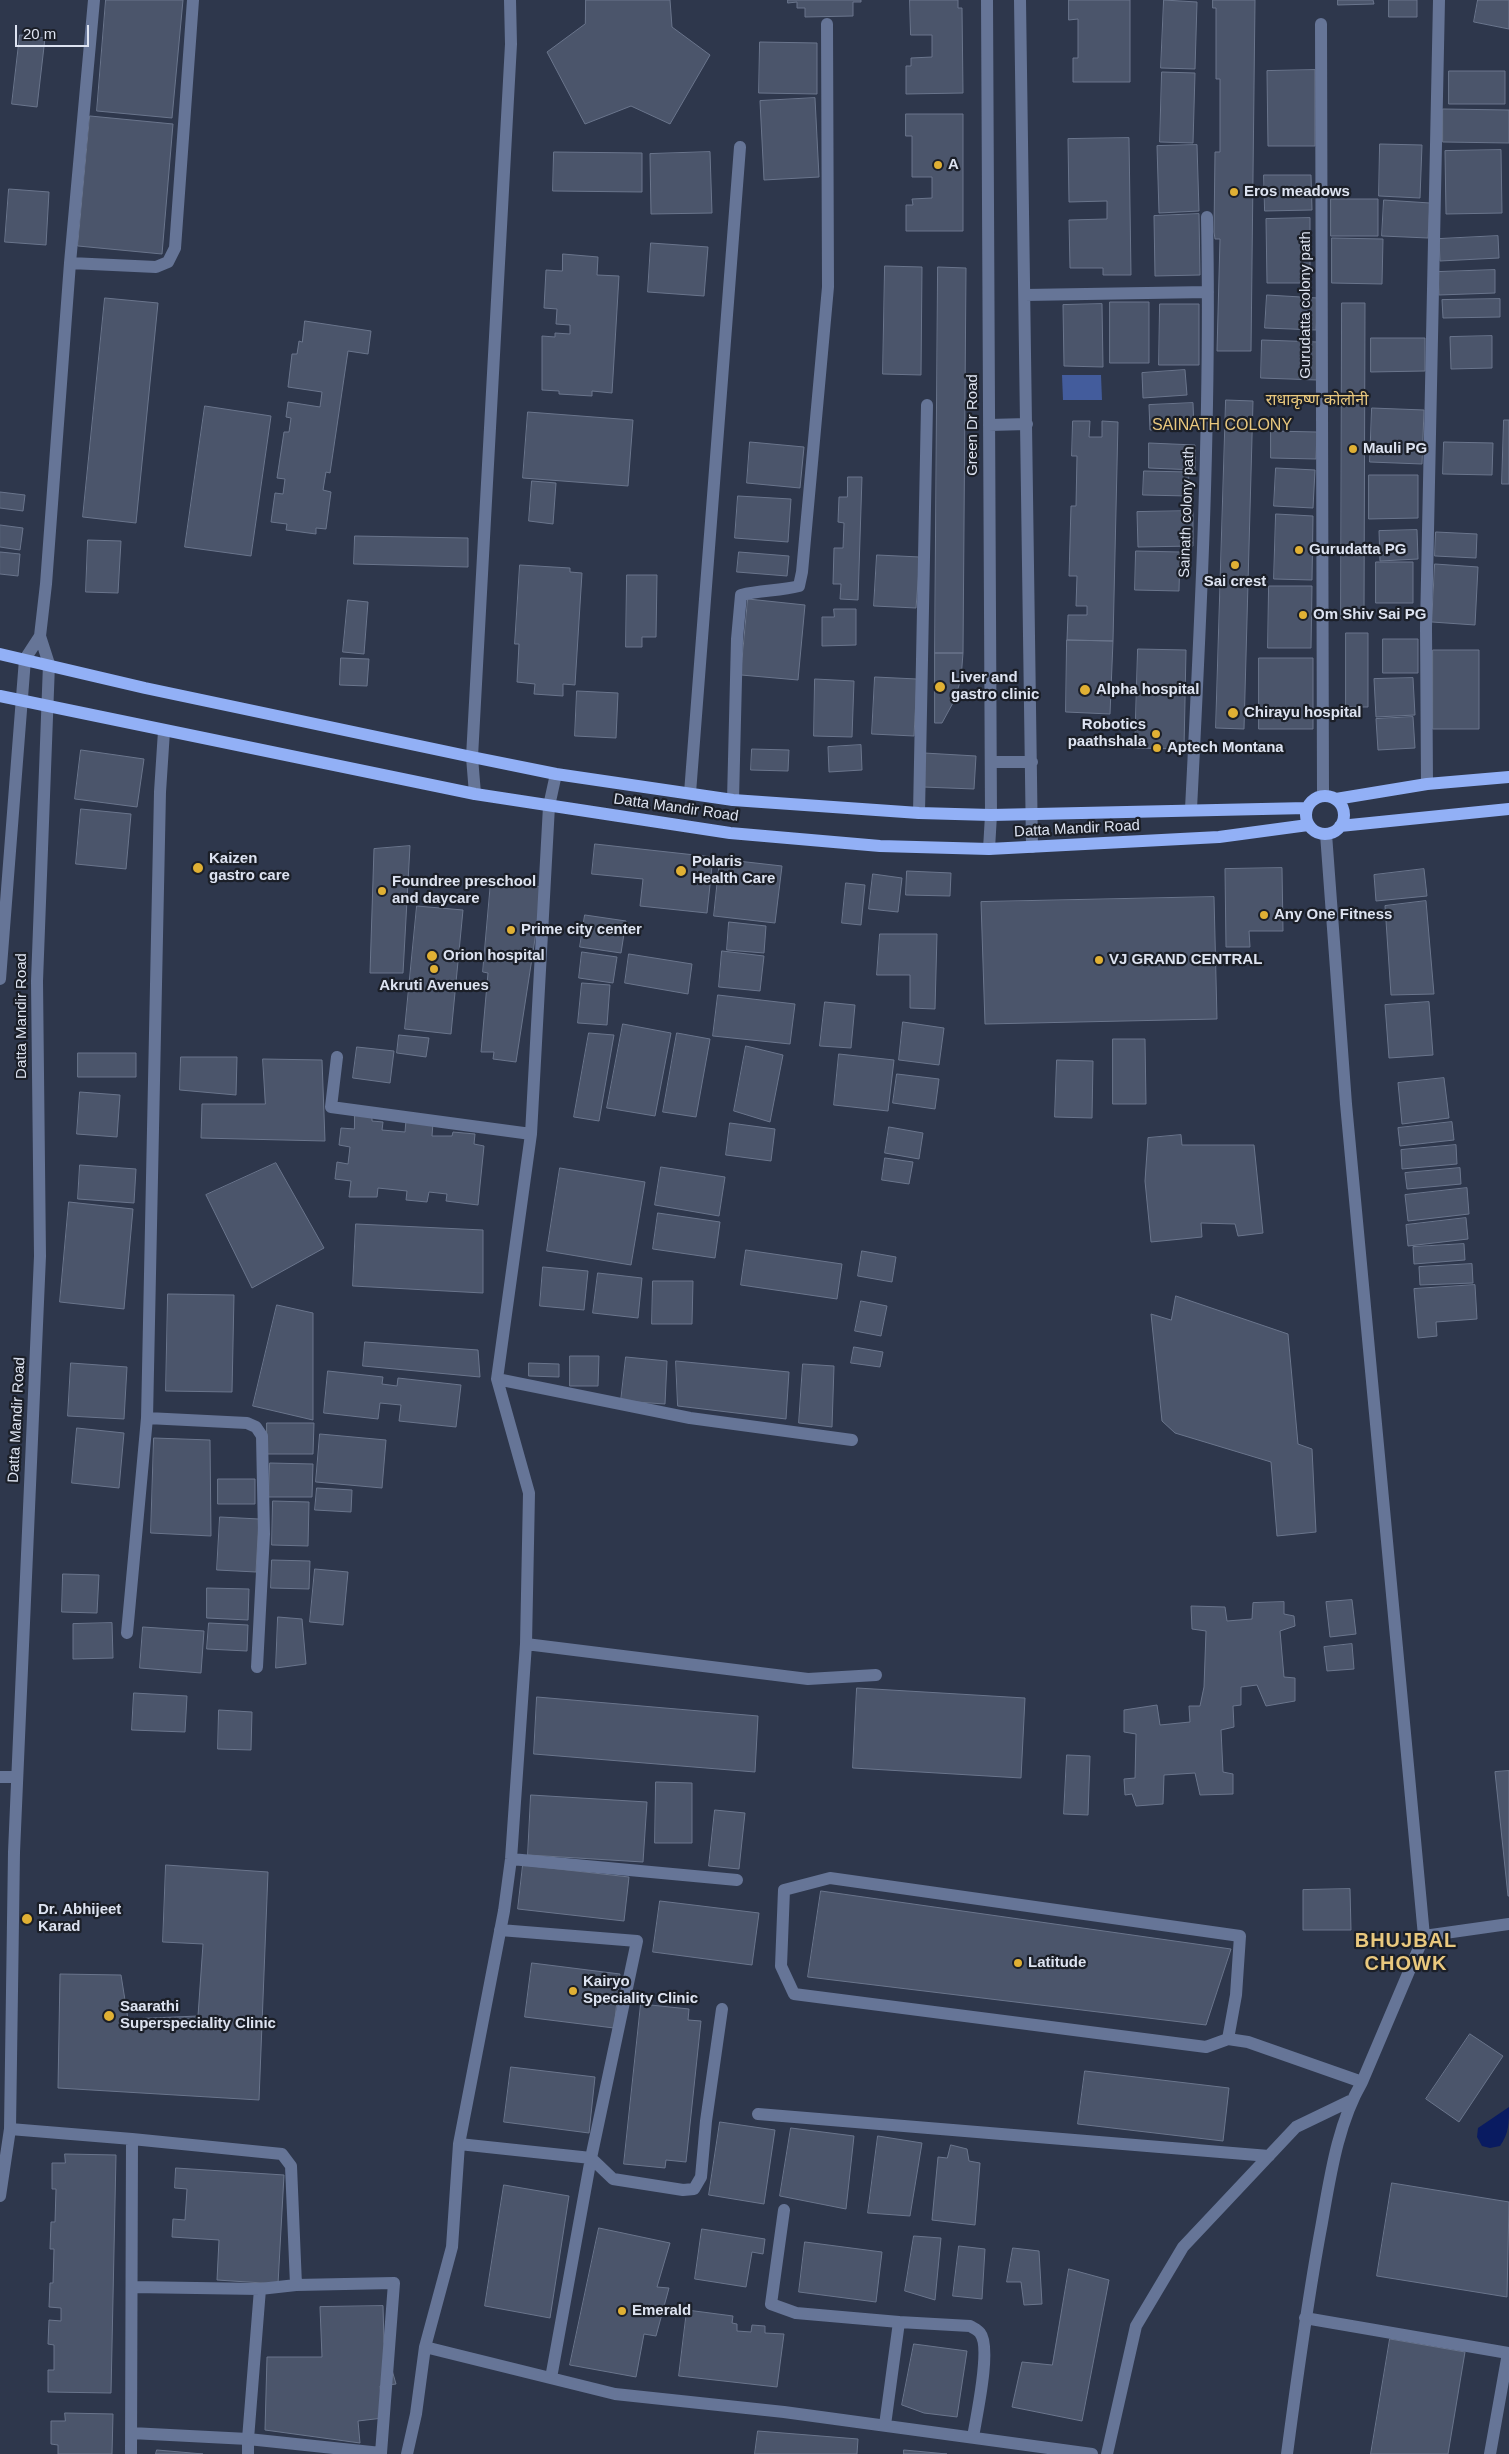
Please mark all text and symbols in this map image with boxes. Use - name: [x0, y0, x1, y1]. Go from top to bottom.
- scale bar: [18, 15, 91, 47]
- text: 20 m: [23, 25, 56, 42]
- place label: A: [948, 156, 959, 174]
- marker: A: [932, 159, 944, 171]
- place label: Eros meadows: [1244, 183, 1350, 201]
- marker: Eros meadows: [1228, 186, 1240, 198]
- street label: Gurudatta colony path: [1297, 231, 1315, 379]
- street label: Green Dr Road: [964, 374, 982, 476]
- district label: राधाकृष्ण कोलोनी: [1266, 391, 1368, 411]
- district label: SAINATH COLONY: [1143, 416, 1301, 436]
- place label: Mauli PG: [1363, 440, 1427, 458]
- marker: Mauli PG: [1347, 443, 1359, 455]
- street label: Sainath colony path: [1176, 446, 1198, 578]
- place label: Gurudatta PG: [1309, 541, 1407, 559]
- marker: Gurudatta PG: [1293, 544, 1305, 556]
- marker: Sai crest: [1229, 559, 1241, 571]
- place label: Sai crest: [1204, 573, 1266, 591]
- place label: Om Shiv Sai PG: [1313, 606, 1426, 624]
- marker: Om Shiv Sai PG: [1297, 609, 1309, 621]
- place label: Liver and gastro clinic: [951, 669, 1039, 704]
- marker: Liver and gastro clinic: [933, 680, 947, 694]
- place label: Alpha hospital: [1096, 681, 1199, 699]
- marker: Alpha hospital: [1078, 683, 1092, 697]
- place label: Chirayu hospital: [1244, 704, 1362, 722]
- marker: Chirayu hospital: [1226, 706, 1240, 720]
- place label: Robotics paathshala: [1068, 716, 1146, 751]
- marker: Robotics paathshala: [1150, 728, 1162, 740]
- place label: Aptech Montana: [1167, 739, 1284, 757]
- marker: Aptech Montana: [1151, 742, 1163, 754]
- street label: Datta Mandir Road: [612, 790, 740, 826]
- street label: Datta Mandir Road: [1014, 817, 1140, 841]
- place label: Kaizen gastro care: [209, 850, 290, 885]
- place label: Polaris Health Care: [692, 853, 775, 888]
- marker: Kaizen gastro care: [191, 861, 205, 875]
- marker: Polaris Health Care: [674, 864, 688, 878]
- place label: Foundree preschool and daycare: [392, 873, 536, 908]
- marker: Foundree preschool and daycare: [376, 885, 388, 897]
- place label: Any One Fitness: [1274, 906, 1392, 924]
- marker: Any One Fitness: [1258, 909, 1270, 921]
- place label: Prime city center: [521, 921, 642, 939]
- marker: Prime city center: [505, 924, 517, 936]
- place label: Orion hospital: [443, 947, 545, 965]
- marker: Orion hospital: [425, 949, 439, 963]
- place label: VJ GRAND CENTRAL: [1109, 951, 1262, 969]
- street label: Datta Mandir Road: [13, 953, 31, 1079]
- marker: VJ GRAND CENTRAL: [1093, 954, 1105, 966]
- marker: Akruti Avenues: [428, 963, 440, 975]
- place label: Akruti Avenues: [379, 977, 489, 995]
- street label: Datta Mandir Road: [5, 1357, 29, 1483]
- place label: Dr. Abhijeet Karad: [38, 1901, 121, 1936]
- marker: Dr. Abhijeet Karad: [20, 1912, 34, 1926]
- district label: BHUJBAL CHOWK: [1354, 1929, 1458, 1976]
- place label: Latitude: [1028, 1954, 1086, 1972]
- marker: Latitude: [1012, 1957, 1024, 1969]
- place label: Kairyo Speciality Clinic: [583, 1973, 698, 2008]
- marker: Kairyo Speciality Clinic: [567, 1985, 579, 1997]
- place label: Saarathi Superspeciality Clinic: [120, 1998, 276, 2033]
- marker: Saarathi Superspeciality Clinic: [102, 2009, 116, 2023]
- place label: Emerald: [632, 2302, 691, 2320]
- marker: Emerald: [616, 2305, 628, 2317]

